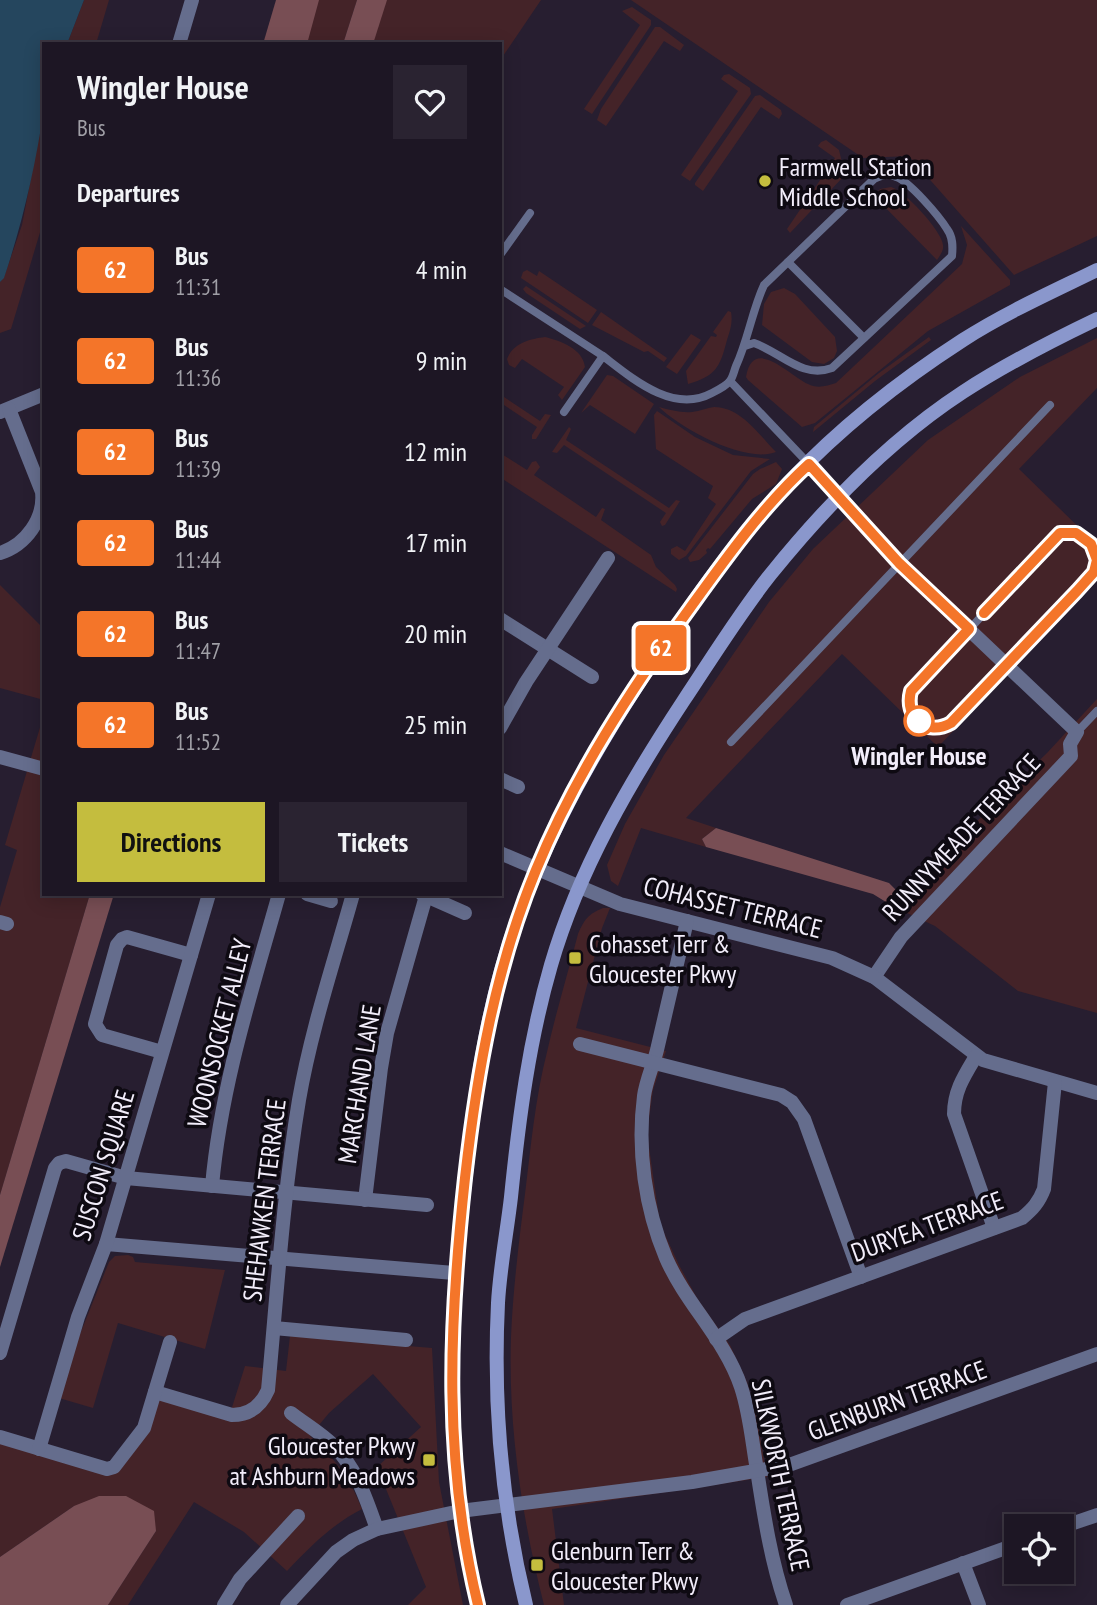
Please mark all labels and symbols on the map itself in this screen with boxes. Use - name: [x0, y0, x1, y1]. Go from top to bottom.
- place label: Farmwell Station Middle School: [779, 150, 932, 213]
- marker: Farmwell Station Middle School: [757, 173, 773, 189]
- line badge: 62: [630, 625, 692, 671]
- marker: Wingler House: [904, 706, 934, 736]
- place label: Wingler House: [850, 739, 987, 772]
- street label: RUNNYMEADE TERRACE: [875, 746, 1047, 928]
- street label: COHASSET TERRACE: [640, 869, 826, 945]
- place label: Cohasset Terr & Gloucester Pkwy: [589, 927, 736, 990]
- street label: WOONSOCKET ALLEY: [180, 935, 258, 1131]
- marker: Cohasset Terr & Gloucester Pkwy: [567, 950, 583, 966]
- street label: MARCHAND LANE: [330, 1002, 388, 1166]
- street label: SUSCON SQUARE: [64, 1086, 142, 1244]
- street label: SHEHAWKEN TERRACE: [235, 1097, 293, 1303]
- street label: DURYEA TERRACE: [846, 1183, 1008, 1269]
- street label: GLENBURN TERRACE: [803, 1352, 991, 1448]
- street label: SILKWORTH TERRACE: [745, 1376, 817, 1574]
- place label: Gloucester Pkwy at Ashburn Meadows: [229, 1429, 415, 1492]
- marker: Gloucester Pkwy at Ashburn Meadows: [421, 1452, 437, 1468]
- place label: Glenburn Terr & Gloucester Pkwy: [551, 1534, 698, 1597]
- marker: Glenburn Terr & Gloucester Pkwy: [529, 1557, 545, 1573]

